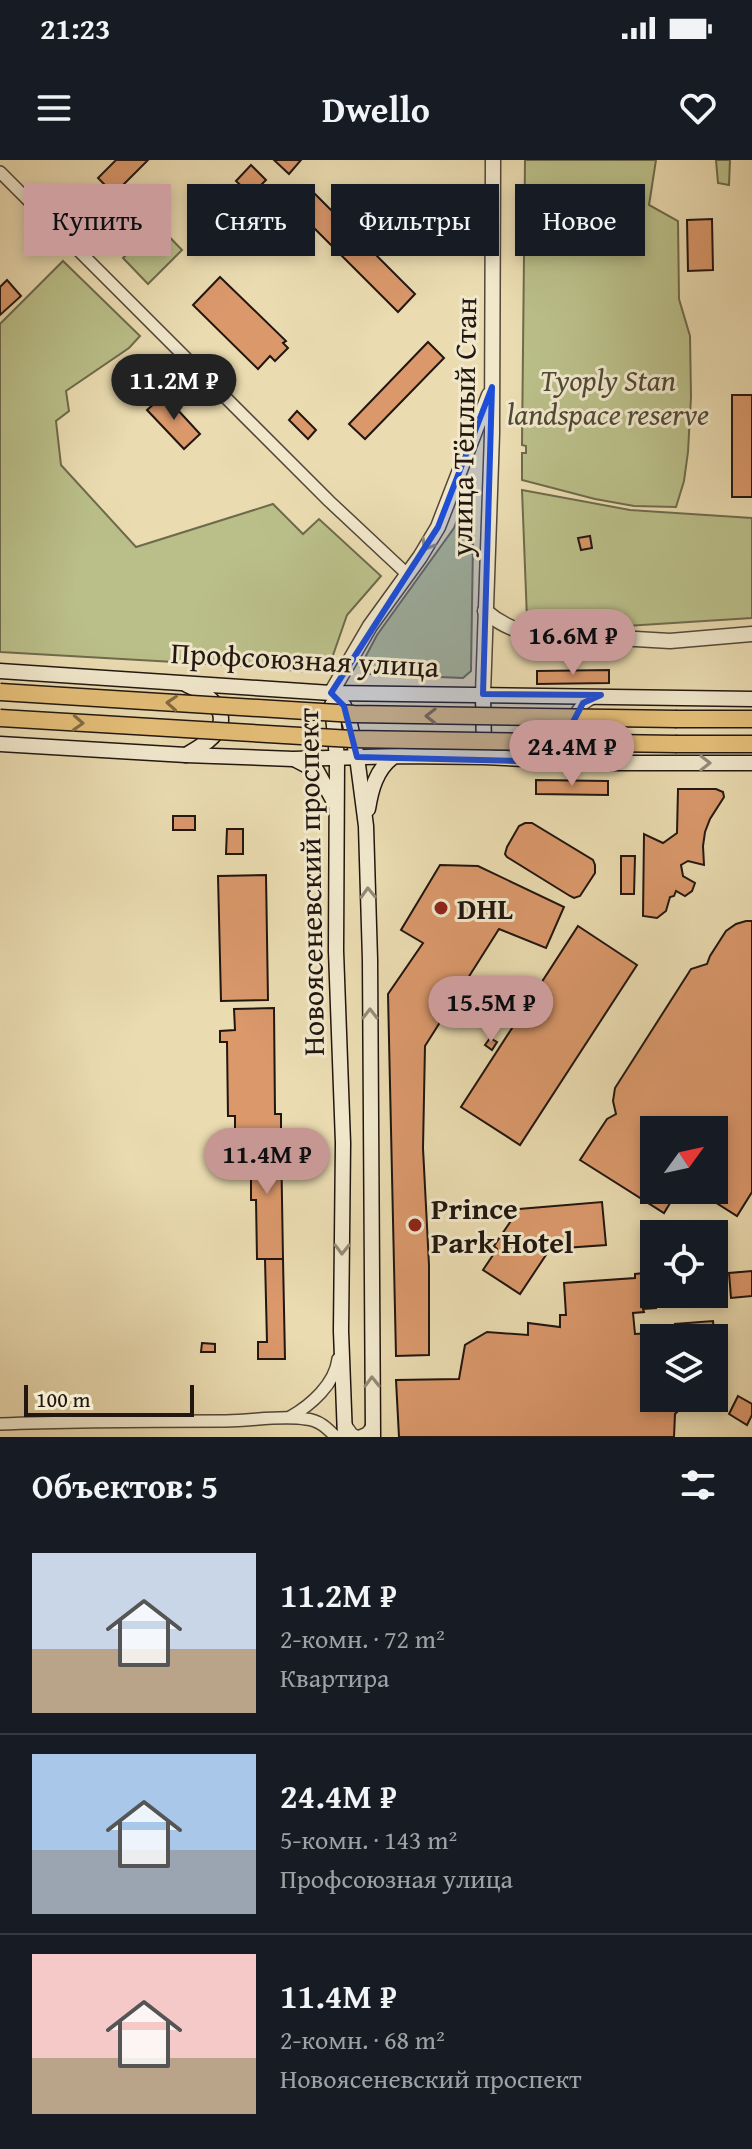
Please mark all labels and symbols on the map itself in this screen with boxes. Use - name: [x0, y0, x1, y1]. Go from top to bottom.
- street label: улица Тёплый Стан: [439, 297, 487, 558]
- pin: 11.2M ₽: [100, 354, 248, 422]
- park label: Tyoply Stan landspace reserve: [507, 358, 709, 436]
- one-way arrow: [422, 536, 437, 551]
- pin: 16.6M ₽: [499, 609, 647, 677]
- street label: Профсоюзная улица: [170, 630, 441, 688]
- one-way arrow: [165, 695, 178, 712]
- street label: Новоясеневский проспект: [285, 707, 335, 1056]
- one-way arrow: [424, 707, 437, 725]
- one-way arrow: [72, 714, 85, 731]
- pin: 24.4M ₽: [498, 720, 646, 788]
- one-way arrow: [699, 754, 712, 772]
- one-way arrow: [359, 886, 376, 899]
- place label: DHL: [457, 886, 513, 930]
- marker: DHL: [432, 899, 450, 917]
- pin: 15.5M ₽: [417, 976, 565, 1044]
- one-way arrow: [361, 1007, 379, 1020]
- north arrow: [640, 1116, 728, 1204]
- pin: 11.4M ₽: [193, 1128, 341, 1196]
- place label: Prince Park Hotel: [431, 1186, 573, 1264]
- marker: Prince Park Hotel: [406, 1216, 424, 1234]
- one-way arrow: [333, 1243, 351, 1256]
- one-way arrow: [363, 1375, 381, 1388]
- scale bar: [24, 1381, 194, 1417]

